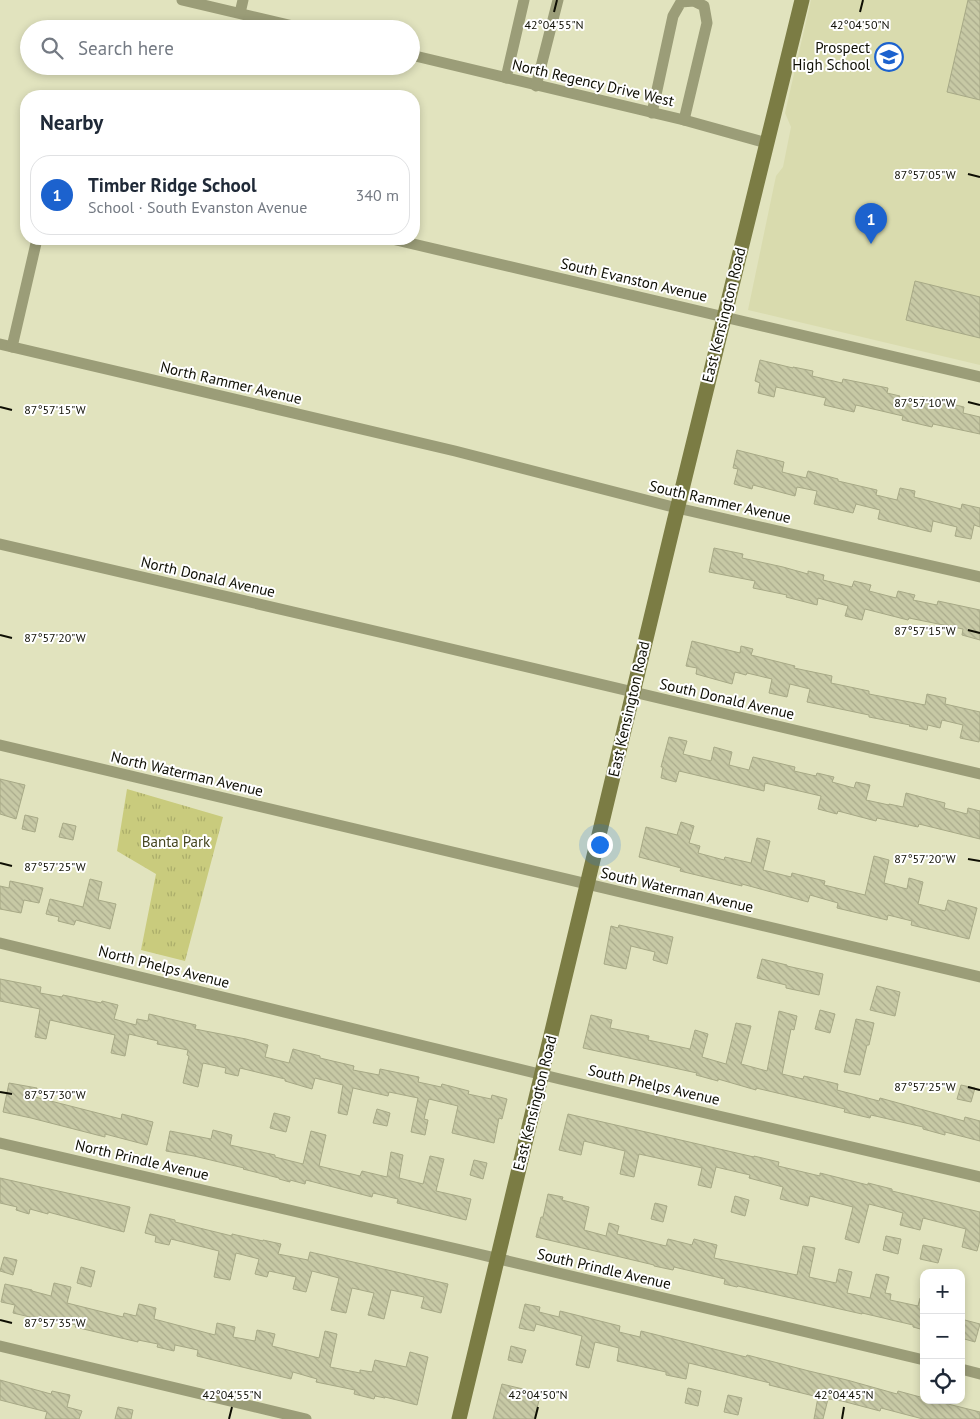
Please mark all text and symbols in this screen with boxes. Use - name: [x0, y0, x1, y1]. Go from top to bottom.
- text: 42°04'55"N: [524, 17, 584, 32]
- text: 42°04'50"N: [830, 17, 890, 32]
- search box: [20, 20, 420, 75]
- icon: search: [38, 34, 66, 62]
- text: Search here: [78, 36, 174, 60]
- place label: Prospect High School: [792, 38, 871, 74]
- school or university icon: Prospect High School: [874, 42, 904, 72]
- street label: North Regency Drive West: [510, 55, 676, 110]
- text: Nearby: [40, 109, 103, 136]
- text: 87°57'05"W: [894, 167, 956, 182]
- text: Timber Ridge School: [88, 173, 257, 197]
- text: 1: [52, 185, 62, 205]
- text: 340 m: [356, 185, 399, 205]
- text: School · South Evanston Avenue: [88, 197, 307, 217]
- pin: 1: [855, 203, 887, 244]
- street label: East Kensington Road: [698, 245, 750, 384]
- street label: South Evanston Avenue: [559, 253, 709, 306]
- street label: North Rammer Avenue: [159, 357, 304, 408]
- text: 87°57'10"W: [894, 395, 956, 410]
- text: 87°57'15"W: [24, 402, 86, 417]
- street label: South Rammer Avenue: [647, 476, 793, 527]
- street label: North Donald Avenue: [139, 552, 277, 601]
- text: 87°57'15"W: [894, 623, 956, 638]
- text: 87°57'20"W: [24, 630, 86, 645]
- street label: East Kensington Road: [604, 639, 653, 779]
- street label: South Donald Avenue: [658, 674, 796, 723]
- street label: North Waterman Avenue: [109, 747, 265, 800]
- park label: Banta Park: [142, 832, 211, 851]
- your location: [587, 832, 613, 858]
- text: 87°57'20"W: [894, 851, 956, 866]
- text: 87°57'25"W: [24, 859, 86, 874]
- street label: South Waterman Avenue: [599, 863, 755, 916]
- street label: North Phelps Avenue: [97, 941, 232, 992]
- street label: East Kensington Road: [509, 1033, 561, 1172]
- street label: South Phelps Avenue: [586, 1060, 722, 1109]
- text: 87°57'25"W: [894, 1079, 956, 1094]
- text: 87°57'30"W: [24, 1087, 86, 1102]
- street label: North Prindle Avenue: [73, 1135, 211, 1184]
- street label: South Prindle Avenue: [535, 1244, 673, 1293]
- map controls: [920, 1269, 965, 1404]
- button: +: [920, 1269, 965, 1314]
- button: −: [920, 1314, 965, 1359]
- text: 87°57'35"W: [24, 1315, 86, 1330]
- button: locate: [920, 1359, 965, 1404]
- text: 42°04'55"N: [202, 1387, 262, 1402]
- text: 42°04'50"N: [508, 1387, 568, 1402]
- text: 42°04'45"N: [814, 1387, 874, 1402]

